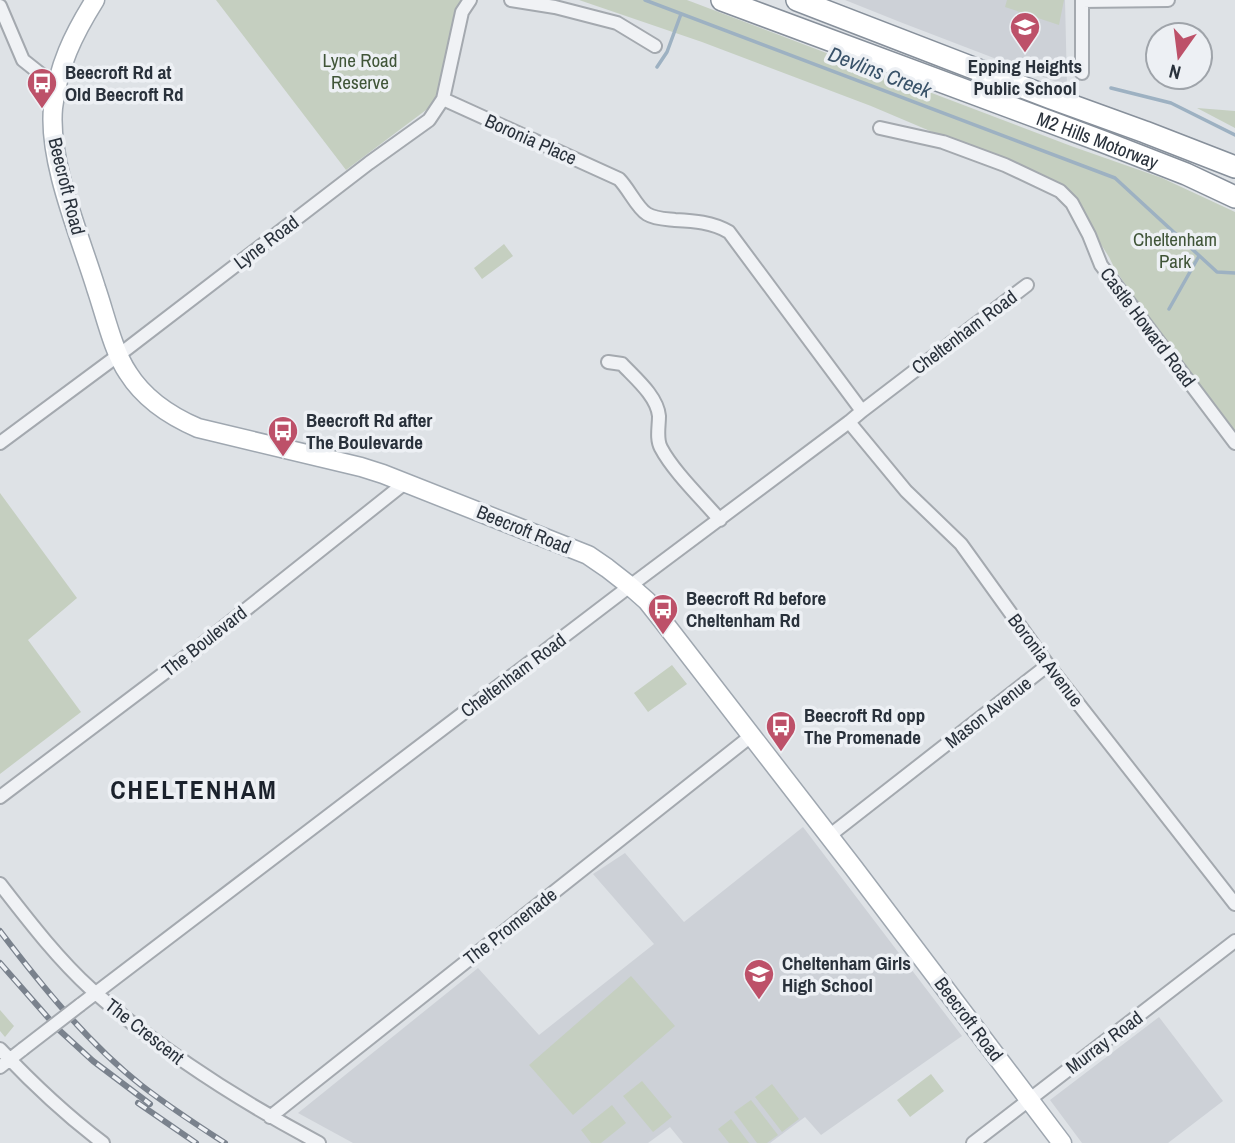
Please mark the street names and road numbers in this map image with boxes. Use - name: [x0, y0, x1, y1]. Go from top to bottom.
- street label: M2 Hills Motorway: [1033, 105, 1163, 175]
- street label: Boronia Place: [481, 107, 581, 171]
- street label: Beecroft Road: [42, 135, 92, 237]
- street label: Lyne Road: [228, 209, 304, 275]
- street label: Castle Howard Road: [1094, 262, 1202, 392]
- street label: Cheltenham Road: [906, 284, 1022, 380]
- street label: Beecroft Road: [473, 498, 575, 560]
- street label: The Boulevard: [156, 600, 252, 682]
- street label: Boronia Avenue: [1002, 608, 1090, 712]
- street label: Cheltenham Road: [455, 627, 571, 723]
- street label: Mason Avenue: [939, 670, 1037, 754]
- street label: The Promenade: [458, 881, 562, 971]
- street label: Beecroft Road: [929, 971, 1009, 1067]
- street label: The Crescent: [100, 992, 190, 1070]
- street label: Murray Road: [1060, 1005, 1148, 1079]

